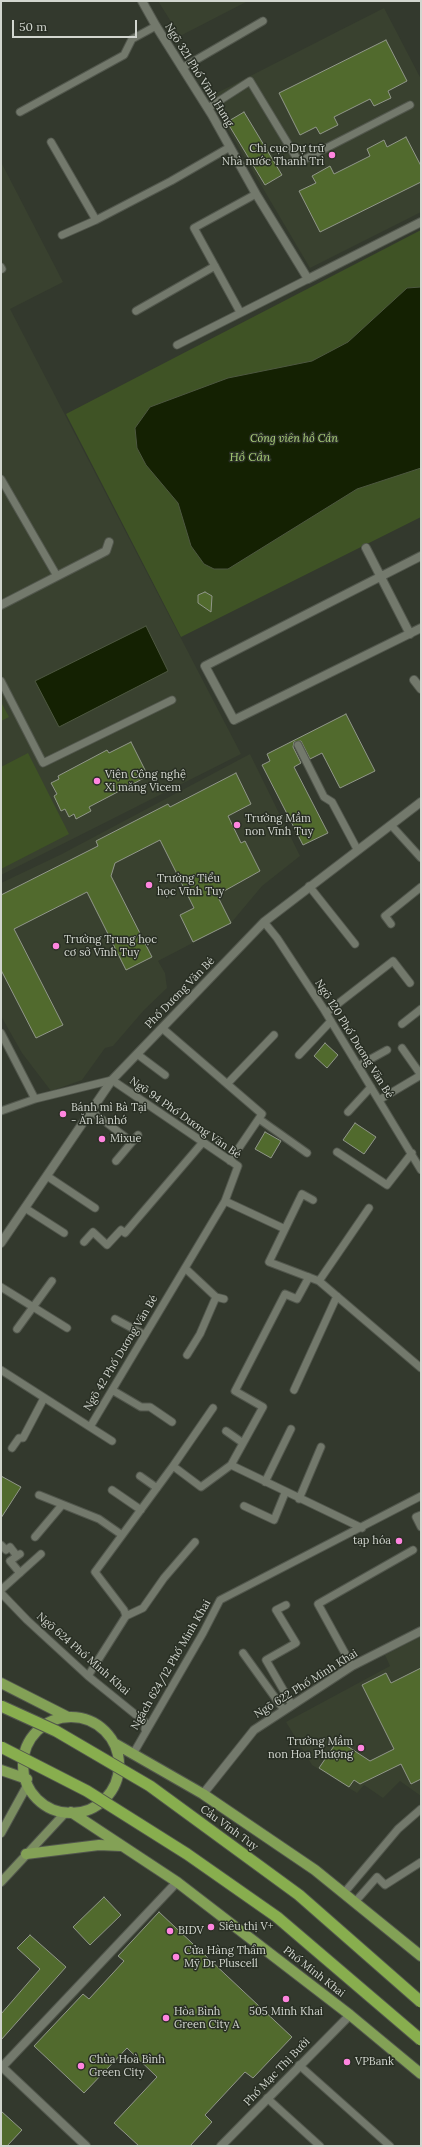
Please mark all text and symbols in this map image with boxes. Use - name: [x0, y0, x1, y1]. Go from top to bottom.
- scale bar: [14, 12, 139, 38]
- text: 50 m: [19, 19, 47, 34]
- street label: Ngõ 321 Phố Vĩnh Hưng: [162, 21, 236, 129]
- place label: Chi cục Dự trữ Nhà nước Thanh Trì: [222, 142, 324, 168]
- marker: Chi cục Dự trữ Nhà nước Thanh Trì: [327, 150, 337, 160]
- park label: Công viên hồ Cần: [250, 432, 338, 446]
- water label: Hồ Cần: [230, 451, 270, 465]
- place label: Viện Công nghệ Xi măng Vicem: [105, 768, 186, 794]
- marker: Viện Công nghệ Xi măng Vicem: [92, 776, 102, 786]
- place label: Trường Mầm non Vĩnh Tuy: [245, 812, 313, 838]
- marker: Trường Mầm non Vĩnh Tuy: [232, 820, 242, 830]
- place label: Trường Tiểu học Vĩnh Tuy: [157, 872, 224, 898]
- marker: Trường Tiểu học Vĩnh Tuy: [144, 880, 154, 890]
- place label: Trường Trung học cơ sở Vĩnh Tuy: [64, 933, 157, 959]
- marker: Trường Trung học cơ sở Vĩnh Tuy: [51, 941, 61, 951]
- street label: Phố Dương Văn Bé: [142, 954, 218, 1032]
- street label: Ngõ 120 Phố Dương Văn Bé: [312, 977, 396, 1101]
- street label: Ngõ 94 Phố Dương Văn Bé: [127, 1074, 243, 1162]
- place label: Bánh mì Bà Tại - Ăn là nhớ: [71, 1101, 147, 1127]
- marker: Bánh mì Bà Tại - Ăn là nhớ: [58, 1109, 68, 1119]
- place label: Mixue: [110, 1132, 142, 1146]
- marker: Mixue: [97, 1134, 107, 1144]
- street label: Ngõ 42 Phố Dương Văn Bé: [81, 1293, 161, 1413]
- place label: tạp hóa: [353, 1534, 391, 1548]
- marker: tạp hóa: [394, 1536, 404, 1546]
- street label: Ngách 624/12 Phố Minh Khai: [128, 1597, 214, 1733]
- street label: Ngõ 624 Phố Minh Khai: [34, 1610, 132, 1698]
- street label: Ngõ 622 Phố Minh Khai: [252, 1647, 360, 1721]
- place label: Trường Mầm non Hoa Phượng: [268, 1735, 353, 1761]
- marker: Trường Mầm non Hoa Phượng: [356, 1743, 366, 1753]
- street label: Cầu Vĩnh Tuy: [197, 1803, 261, 1853]
- place label: Siêu thị V+: [219, 1920, 274, 1934]
- marker: Siêu thị V+: [206, 1922, 216, 1932]
- place label: BIDV: [178, 1924, 204, 1938]
- marker: BIDV: [165, 1926, 175, 1936]
- place label: Cửa Hàng Thẩm Mỹ Dr Pluscell: [184, 1944, 266, 1970]
- street label: Phố Minh Khai: [280, 1944, 348, 2000]
- marker: Cửa Hàng Thẩm Mỹ Dr Pluscell: [171, 1952, 181, 1962]
- marker: 505 Minh Khai: [281, 1994, 291, 2004]
- place label: Hòa Bình Green City A: [174, 2005, 239, 2031]
- place label: 505 Minh Khai: [249, 2005, 323, 2019]
- marker: Hòa Bình Green City A: [161, 2013, 171, 2023]
- street label: Phố Mạc Thị Bưởi: [241, 2035, 313, 2109]
- place label: Chùa Hoà Bình Green City: [89, 2053, 165, 2079]
- place label: VPBank: [355, 2055, 394, 2069]
- marker: VPBank: [342, 2057, 352, 2067]
- marker: Chùa Hoà Bình Green City: [76, 2061, 86, 2071]

